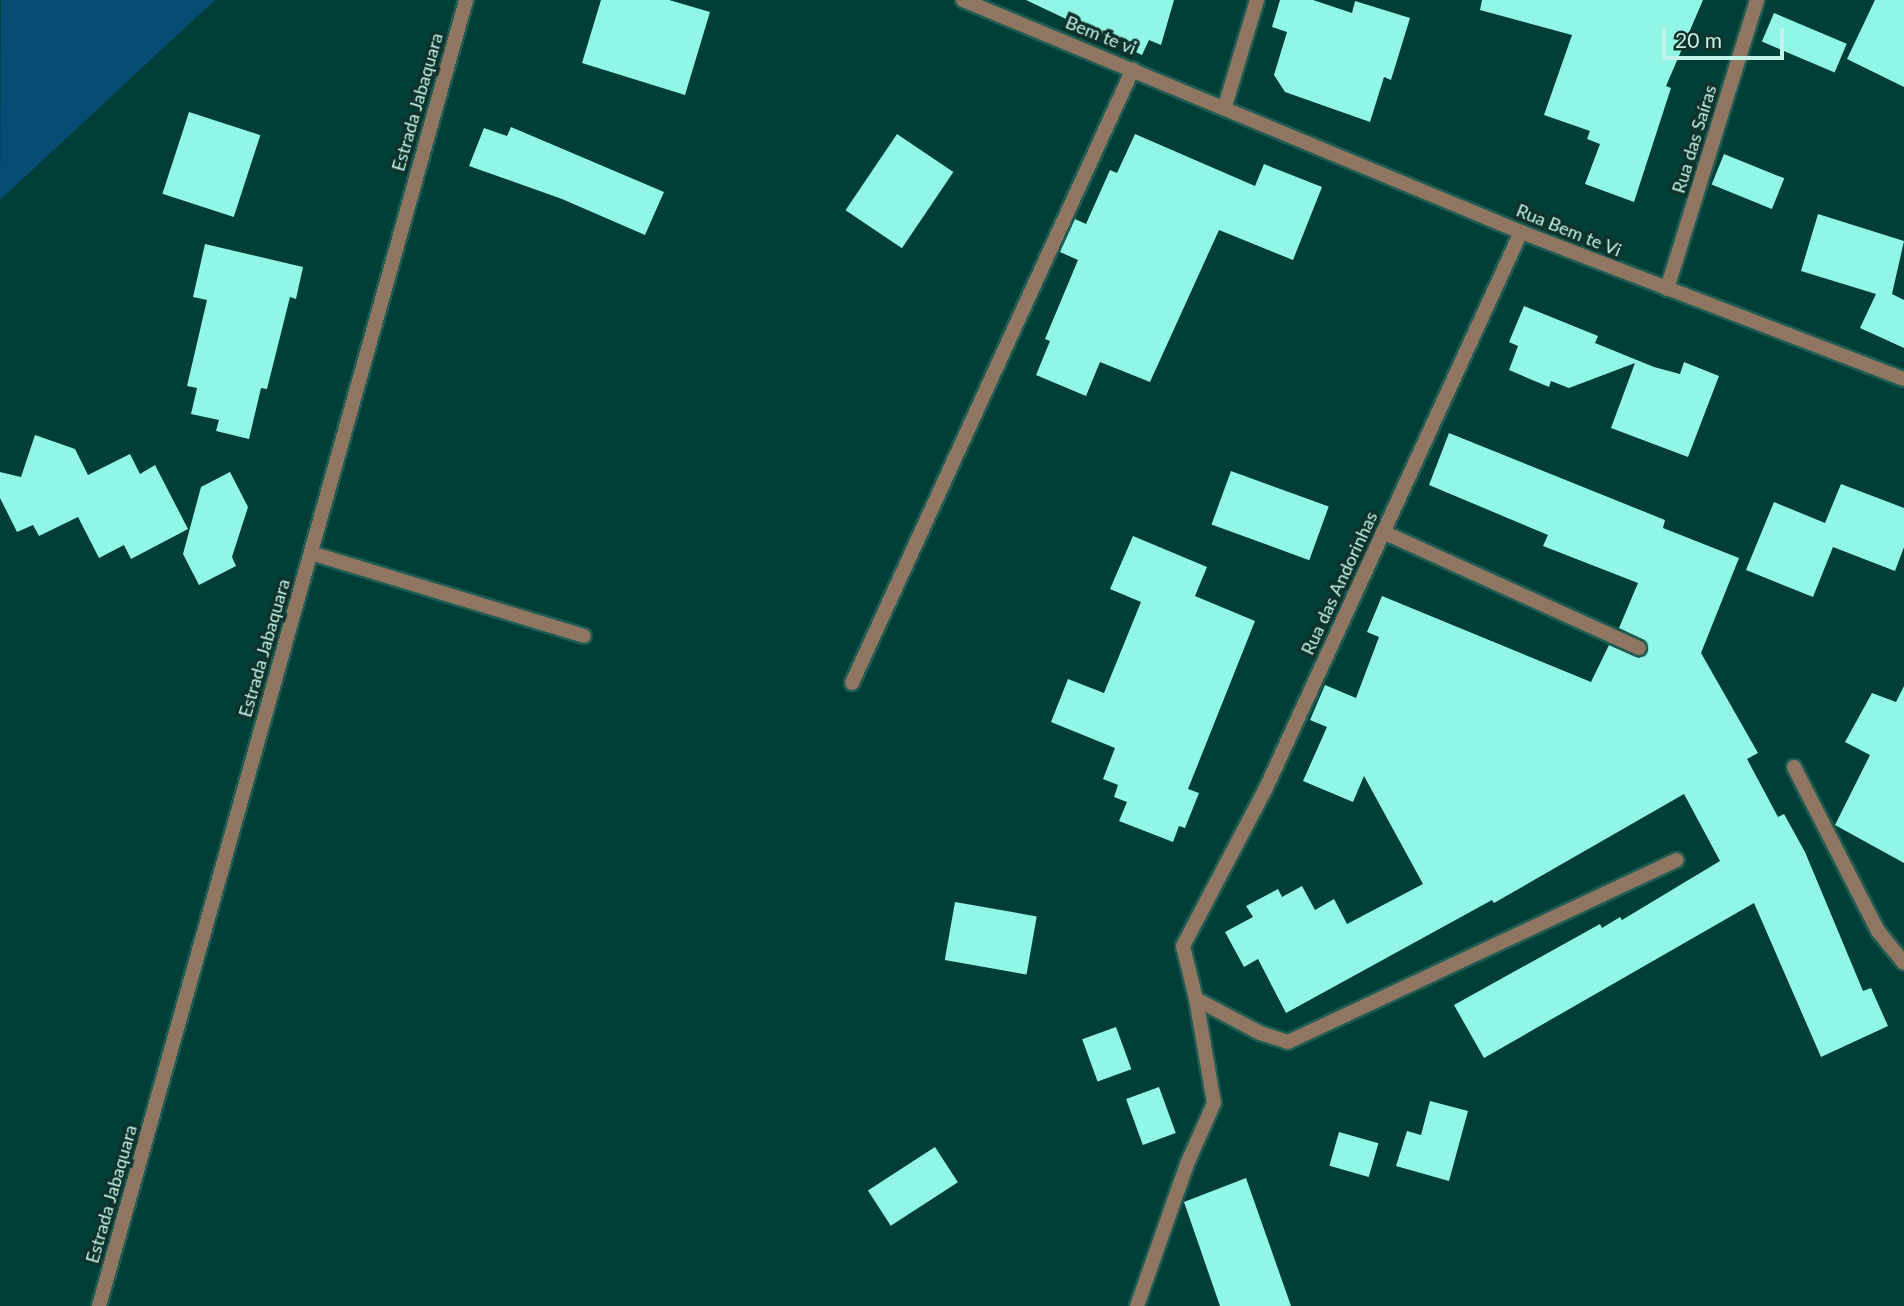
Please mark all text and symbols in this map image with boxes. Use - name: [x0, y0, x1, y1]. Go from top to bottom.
- street label: Bem te vi: [1062, 11, 1140, 59]
- scale bar: [1666, 14, 1788, 58]
- text: 20 m: [1675, 27, 1722, 52]
- street label: Estrada Jabaquara: [387, 30, 447, 174]
- street label: Rua das Saíras: [1667, 82, 1721, 196]
- street label: Rua Bem te Vi: [1513, 199, 1625, 261]
- street label: Rua das Andorinhas: [1296, 508, 1382, 658]
- street label: Estrada Jabaquara: [234, 576, 294, 720]
- street label: Estrada Jabaquara: [81, 1122, 141, 1266]

